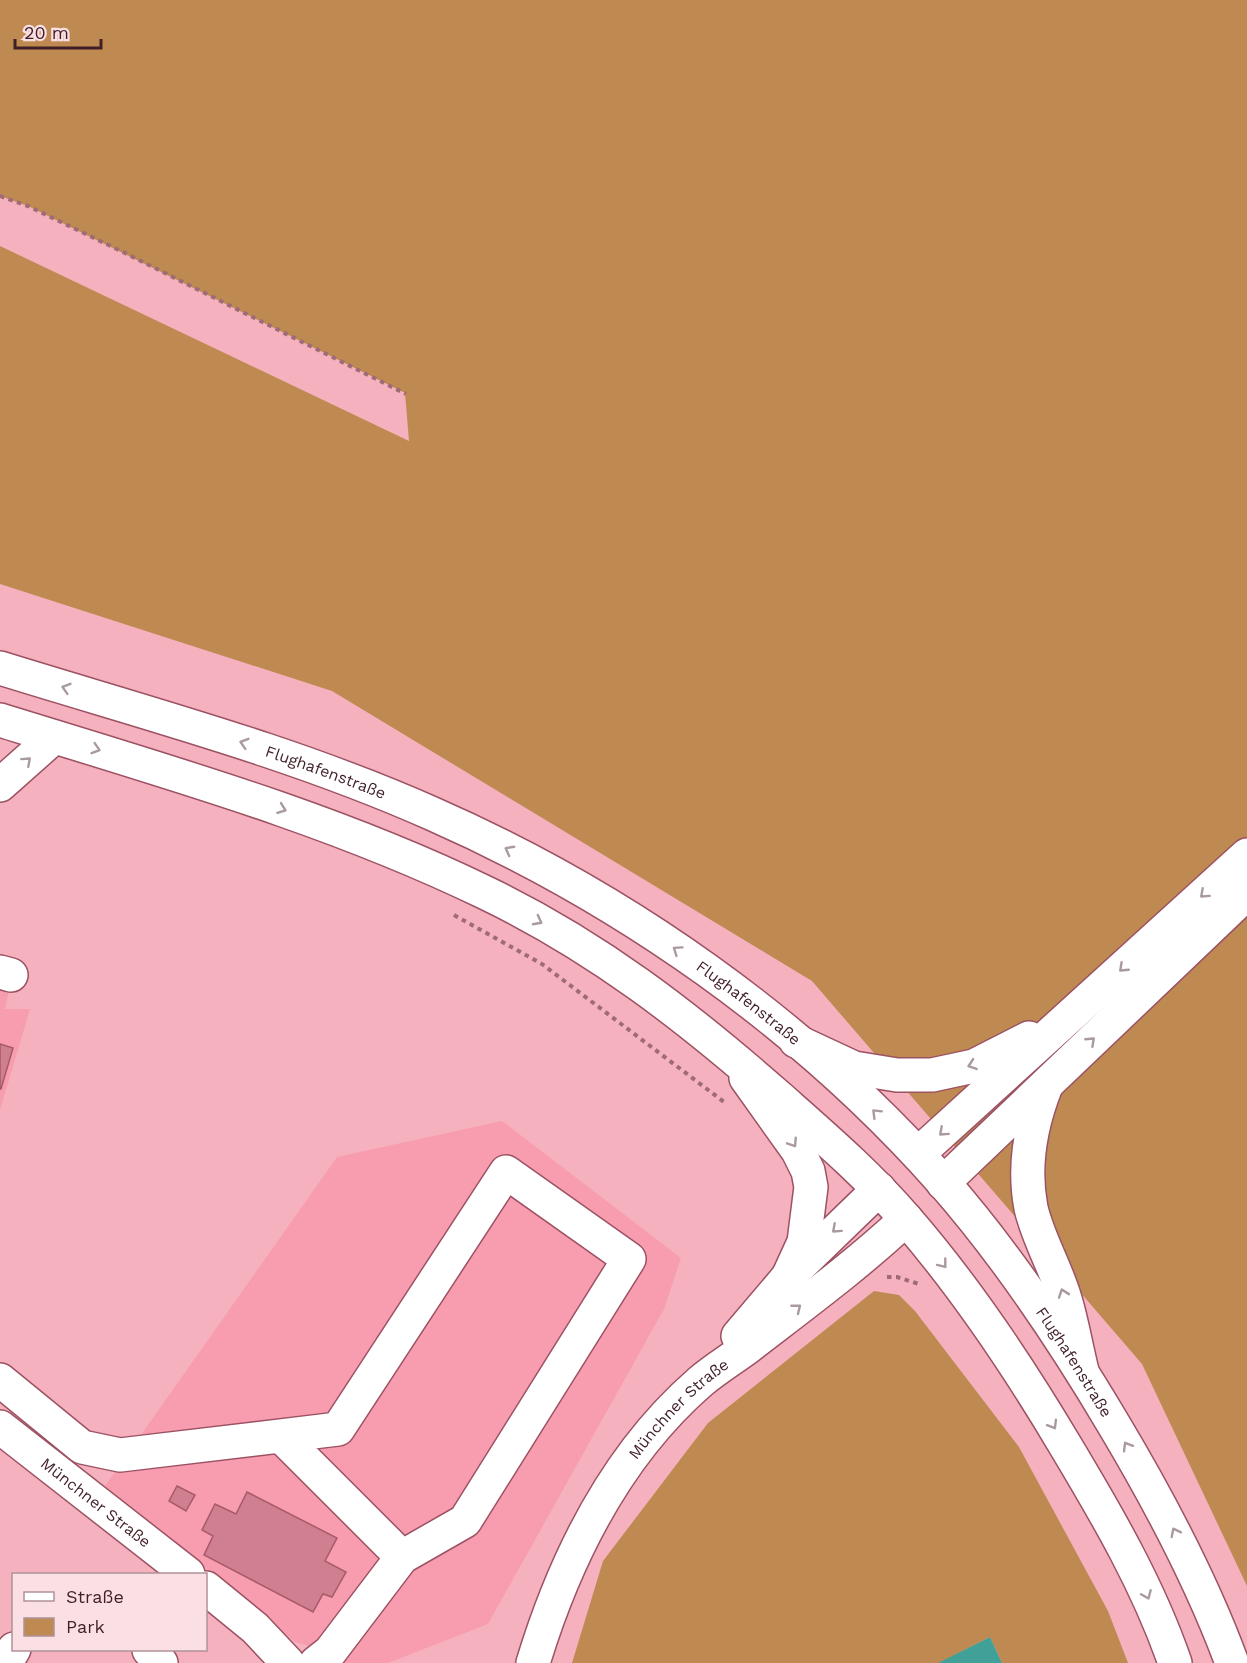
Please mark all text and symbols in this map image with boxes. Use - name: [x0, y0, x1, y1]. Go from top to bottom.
- scale bar: [15, 12, 100, 50]
- text: 20 m: [24, 22, 69, 43]
- one-way arrow: [61, 683, 72, 695]
- one-way arrow: [239, 738, 250, 750]
- one-way arrow: [90, 742, 101, 754]
- street label: Flughafenstraße: [263, 742, 389, 803]
- one-way arrow: [20, 757, 31, 768]
- one-way arrow: [276, 802, 287, 815]
- one-way arrow: [505, 846, 516, 857]
- one-way arrow: [1200, 887, 1211, 898]
- one-way arrow: [532, 914, 543, 925]
- one-way arrow: [672, 946, 683, 957]
- street label: Flughafenstraße: [693, 957, 805, 1049]
- one-way arrow: [1119, 961, 1130, 972]
- one-way arrow: [1085, 1037, 1095, 1048]
- one-way arrow: [967, 1058, 978, 1070]
- one-way arrow: [873, 1110, 884, 1121]
- one-way arrow: [939, 1125, 949, 1136]
- one-way arrow: [785, 1137, 796, 1148]
- one-way arrow: [832, 1222, 842, 1233]
- one-way arrow: [935, 1257, 946, 1268]
- one-way arrow: [1057, 1288, 1070, 1299]
- street label: Flughafenstraße: [1032, 1303, 1116, 1421]
- one-way arrow: [790, 1304, 801, 1315]
- street label: Münchner Straße: [625, 1355, 732, 1463]
- one-way arrow: [1046, 1419, 1057, 1429]
- one-way arrow: [1122, 1442, 1134, 1452]
- street label: Münchner Straße: [37, 1454, 155, 1551]
- one-way arrow: [1171, 1528, 1182, 1539]
- legend: [12, 1573, 207, 1651]
- text: Straße: [66, 1586, 124, 1607]
- one-way arrow: [1140, 1589, 1152, 1600]
- text: Park: [66, 1616, 105, 1637]

